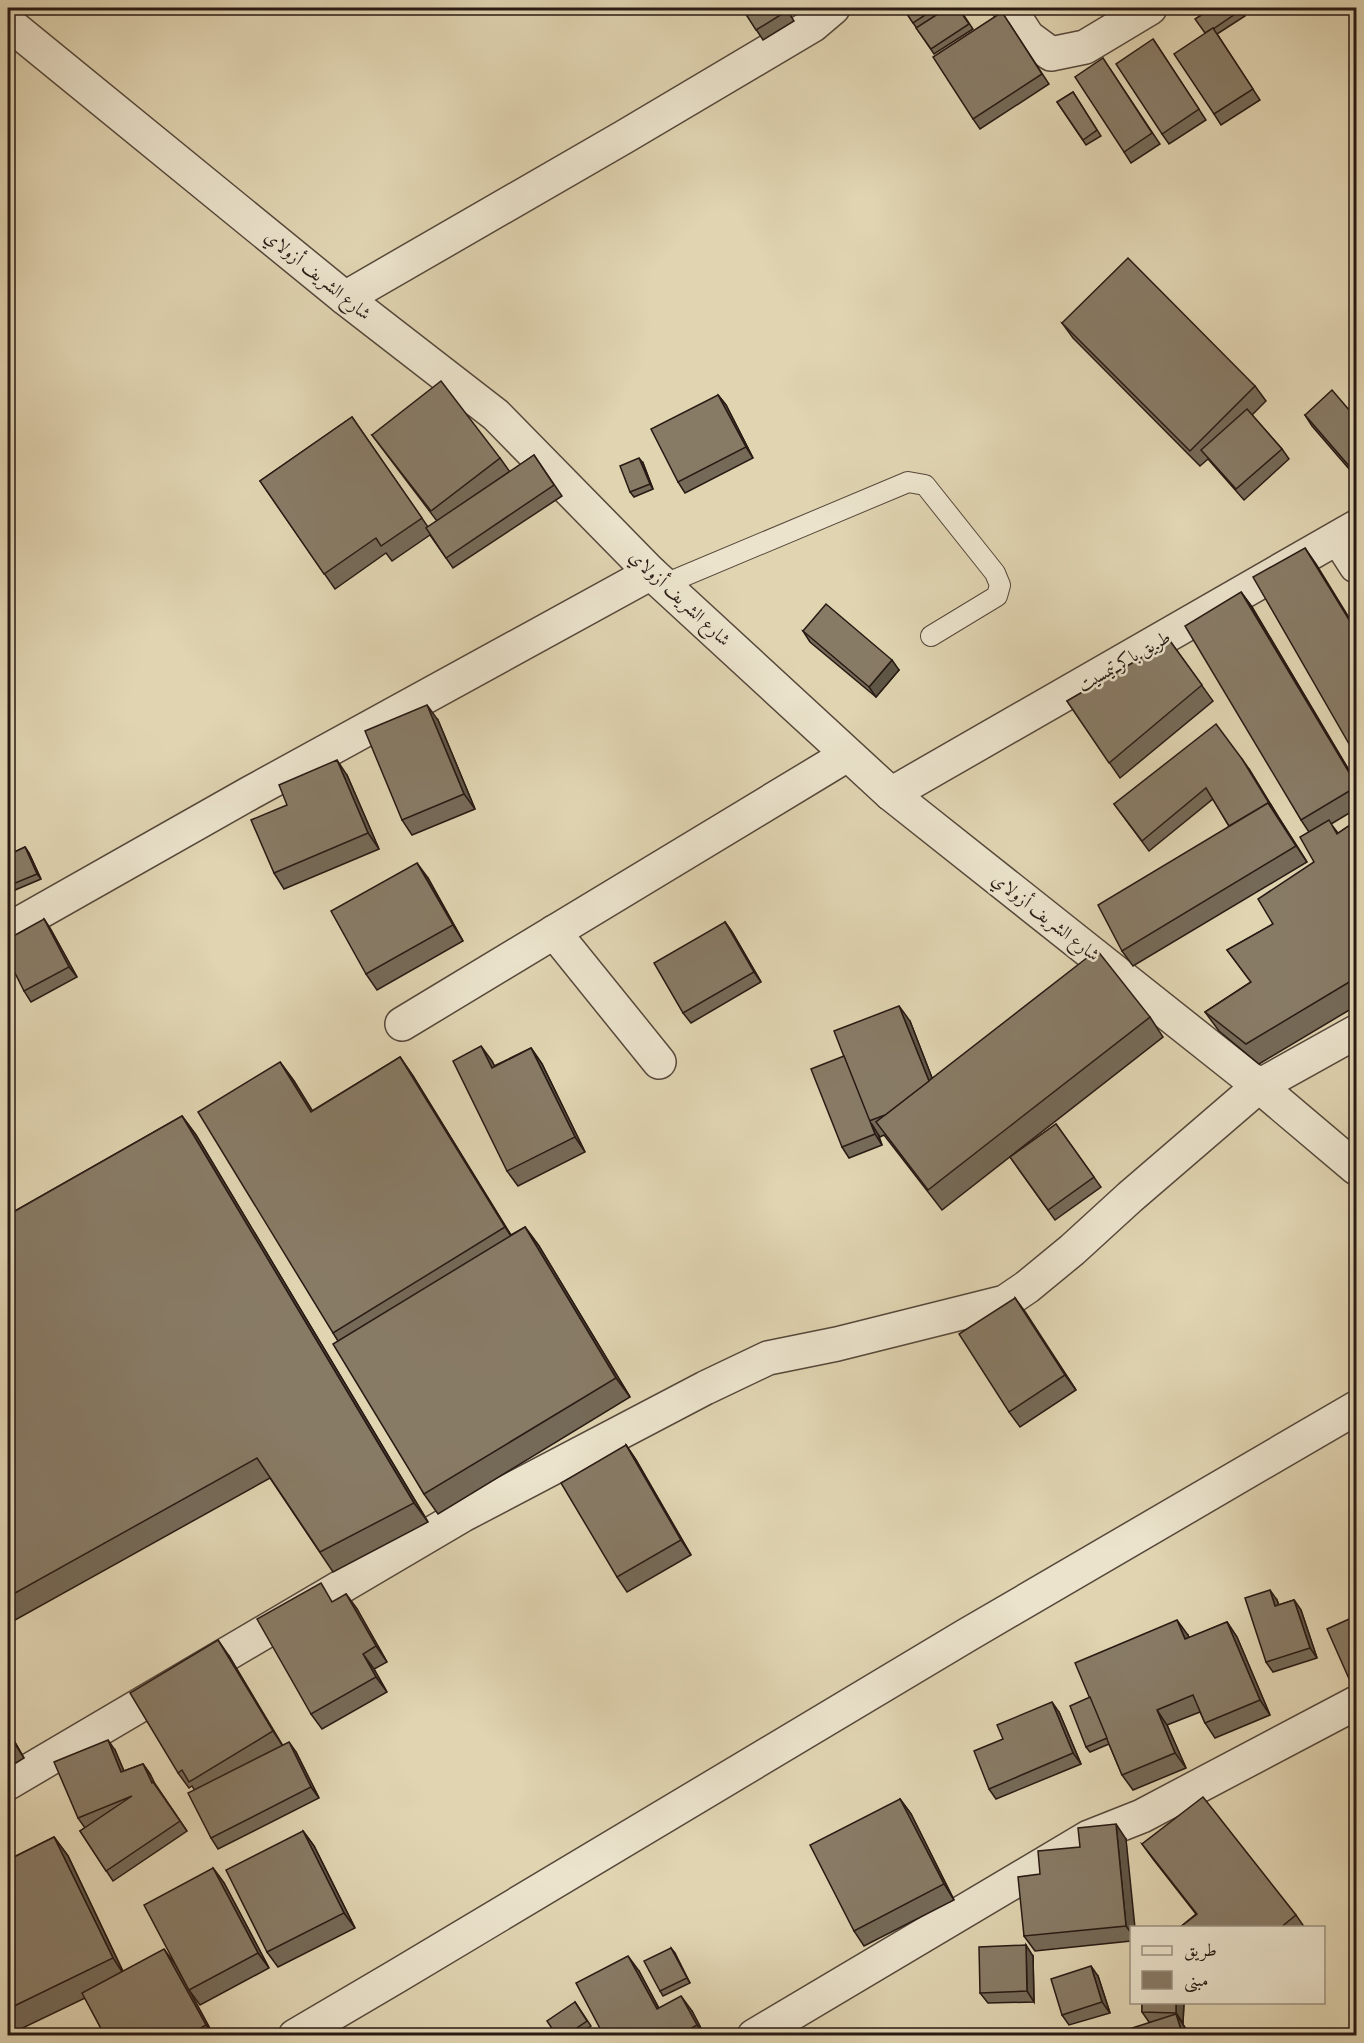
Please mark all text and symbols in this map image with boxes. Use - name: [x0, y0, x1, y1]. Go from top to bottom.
- street label: شارع الشريف أزولاي: [258, 224, 377, 328]
- street label: شارع الشريف أزولاي: [622, 544, 737, 653]
- street label: طريق باكر تيمسيت: [1074, 627, 1175, 698]
- street label: شارع الشريف أزولاي: [985, 867, 1105, 969]
- legend: [1130, 1926, 1325, 2004]
- text: طريق: [1184, 1940, 1217, 1963]
- text: مبنى: [1184, 1970, 1209, 1993]

